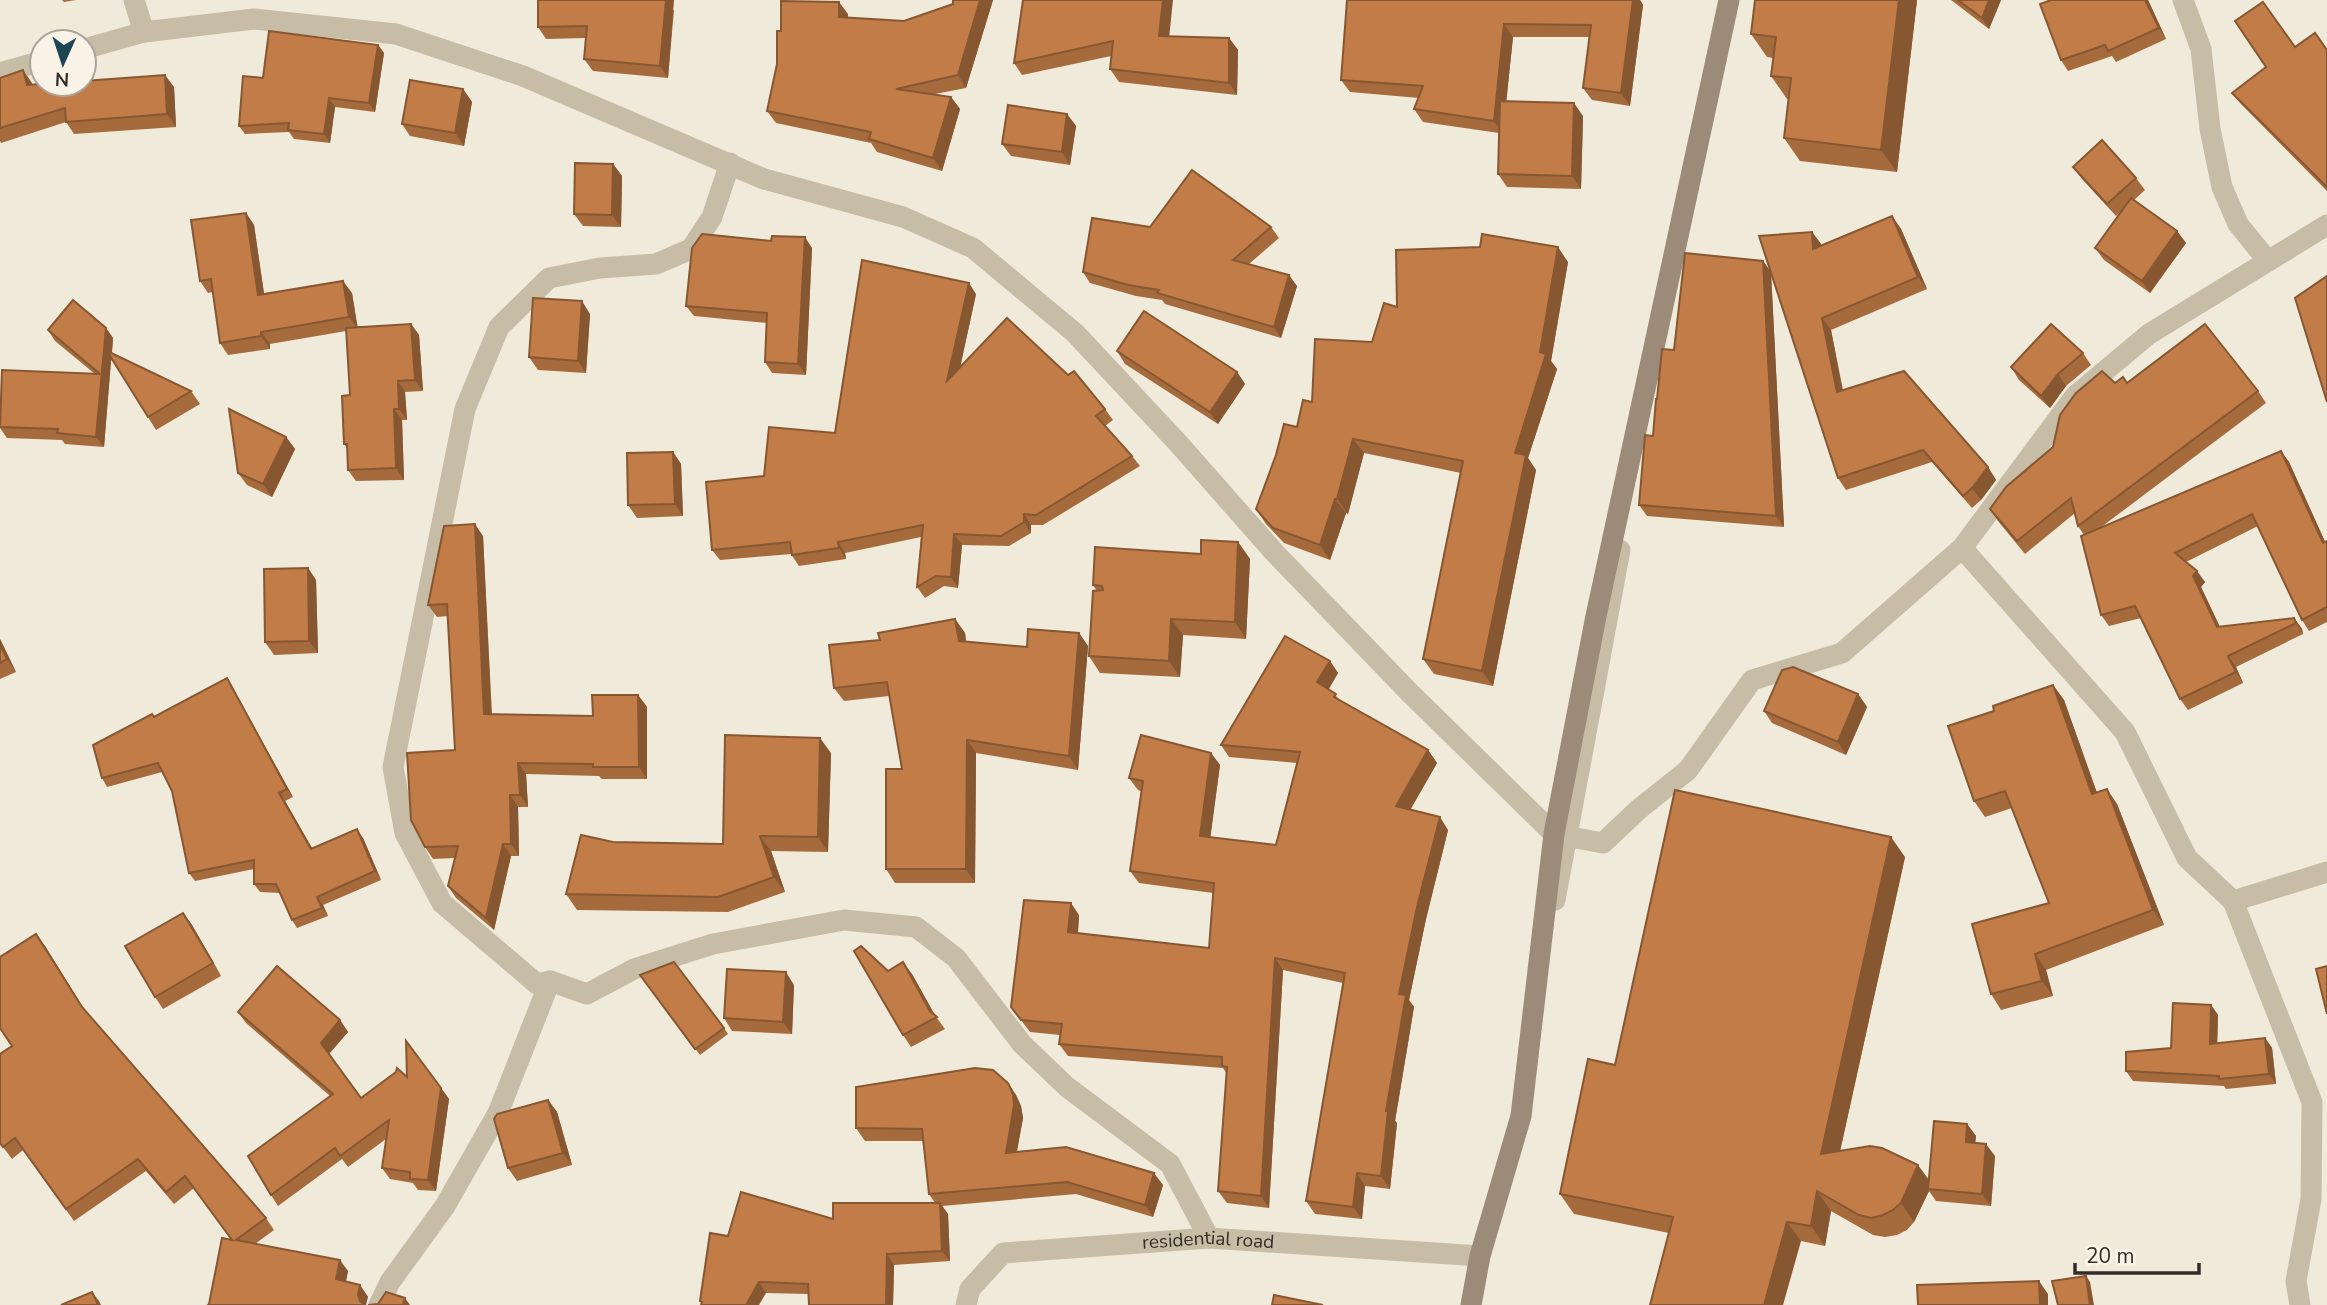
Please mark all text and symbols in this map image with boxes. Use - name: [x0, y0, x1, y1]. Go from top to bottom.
- north arrow: [28, 28, 98, 98]
- text: N: [54, 66, 70, 92]
- street label: residential road: [1141, 1225, 1275, 1256]
- scale bar: [2075, 1232, 2199, 1276]
- text: 20 m: [2086, 1242, 2135, 1270]

